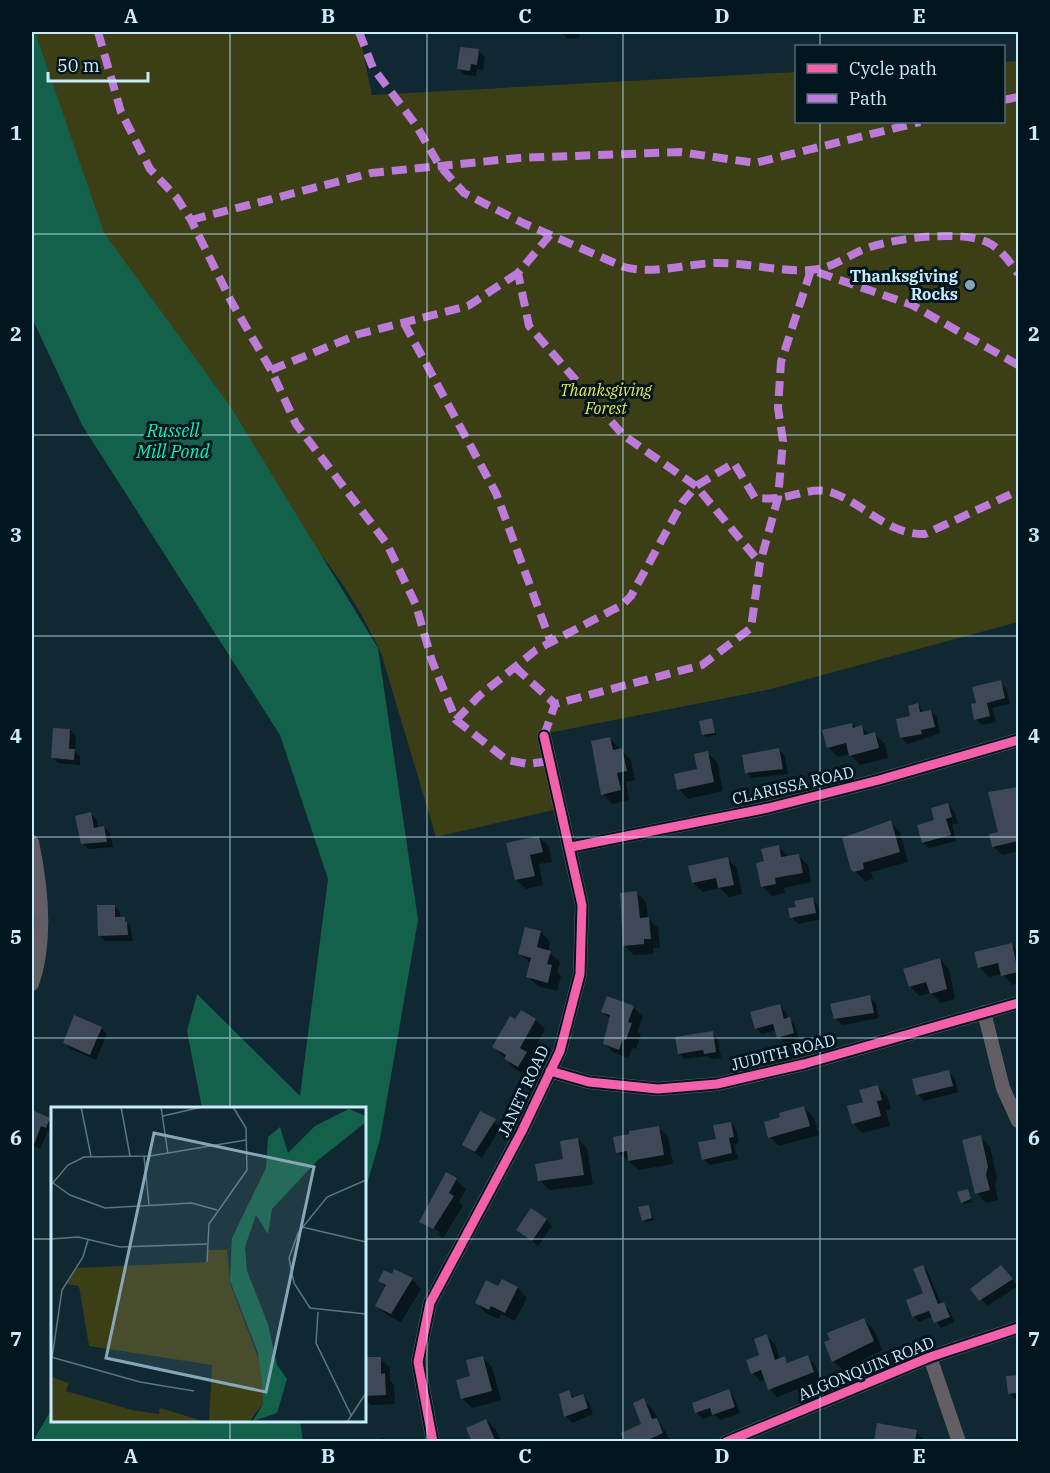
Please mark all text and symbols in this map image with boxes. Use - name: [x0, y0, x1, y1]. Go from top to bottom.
- text: A: [124, 2, 138, 29]
- text: B: [321, 2, 335, 29]
- text: C: [518, 2, 532, 29]
- text: D: [714, 2, 730, 29]
- text: E: [912, 2, 926, 29]
- scale bar: [48, 45, 148, 83]
- legend: [795, 45, 1005, 123]
- text: 50 m: [57, 54, 100, 77]
- text: Cycle path: [849, 57, 937, 80]
- text: Path: [849, 87, 887, 110]
- text: 1: [10, 119, 22, 146]
- text: 1: [1028, 119, 1040, 146]
- place label: Thanksgiving Rocks: [850, 266, 959, 304]
- marker: Thanksgiving Rocks: [963, 278, 977, 292]
- text: 2: [10, 320, 22, 347]
- text: 2: [1028, 320, 1040, 347]
- park label: Thanksgiving Forest: [560, 380, 652, 418]
- water label: Russell Mill Pond: [136, 419, 210, 463]
- text: 3: [10, 521, 22, 548]
- text: 3: [1028, 521, 1040, 548]
- text: 4: [10, 722, 22, 749]
- text: 4: [1028, 722, 1040, 749]
- street label: CLARISSA ROAD: [730, 761, 856, 809]
- text: 5: [10, 923, 22, 950]
- text: 5: [1028, 923, 1040, 950]
- street label: JUDITH ROAD: [729, 1029, 837, 1075]
- street label: JANET ROAD: [493, 1042, 553, 1140]
- inset map: [51, 1107, 366, 1422]
- text: 6: [10, 1124, 22, 1151]
- text: 6: [1028, 1124, 1040, 1151]
- text: 7: [10, 1325, 22, 1352]
- text: 7: [1028, 1325, 1040, 1352]
- street label: ALGONQUIN ROAD: [795, 1332, 937, 1404]
- text: A: [124, 1442, 138, 1469]
- text: B: [321, 1442, 335, 1469]
- text: C: [518, 1442, 532, 1469]
- text: D: [714, 1442, 730, 1469]
- text: E: [912, 1442, 926, 1469]

